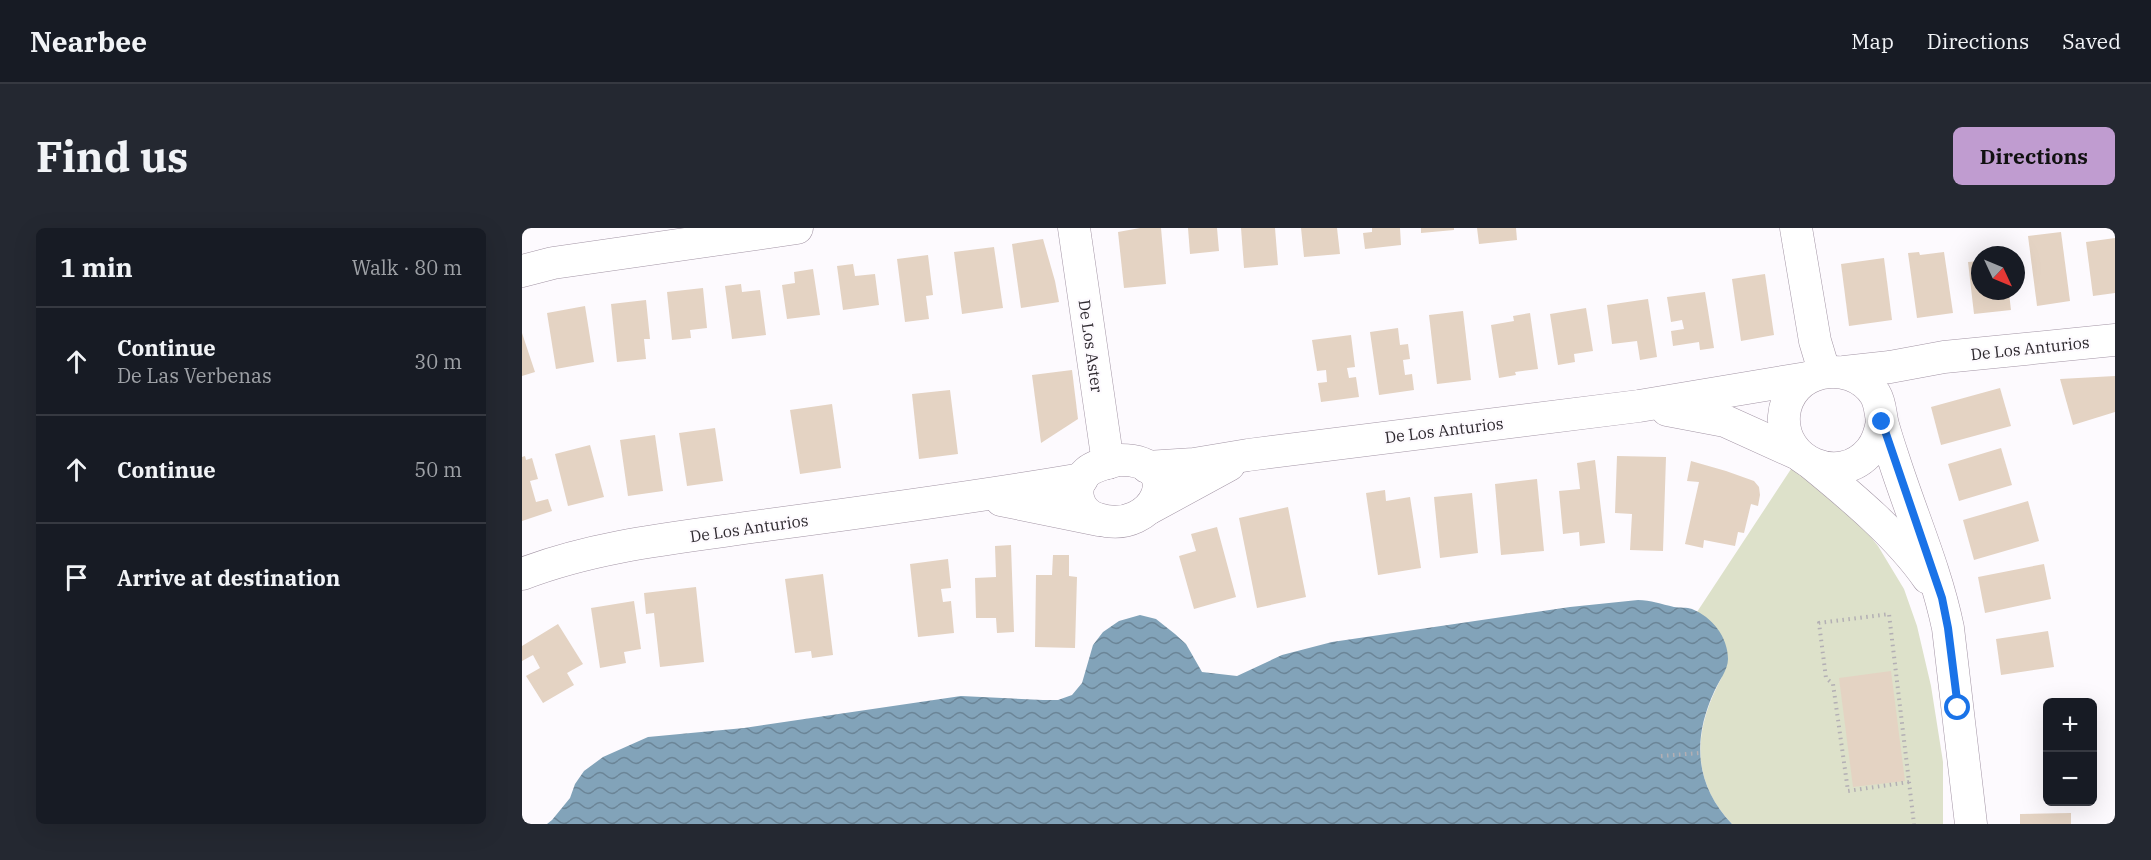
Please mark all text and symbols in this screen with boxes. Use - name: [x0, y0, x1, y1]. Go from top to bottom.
- text: Nearbee: [30, 23, 147, 60]
- text: Map: [1851, 27, 1894, 55]
- text: Directions: [1927, 27, 2029, 55]
- text: Saved: [2062, 27, 2121, 55]
- button: Directions: [1953, 127, 2115, 185]
- text: Find us: [36, 129, 188, 184]
- north arrow: [1971, 246, 2025, 300]
- text: 1 min: [60, 250, 133, 284]
- text: Walk · 80 m: [352, 254, 462, 281]
- street label: De Los Aster: [1075, 298, 1107, 394]
- street label: De Los Anturios: [1970, 332, 2090, 364]
- text: Continue: [117, 333, 216, 362]
- icon: ahead: [60, 345, 93, 378]
- text: 30 m: [414, 348, 462, 375]
- text: De Las Verbenas: [117, 362, 272, 389]
- route end: [1868, 408, 1894, 434]
- street label: De Los Anturios: [1384, 413, 1504, 447]
- icon: ahead: [60, 453, 93, 486]
- text: Continue: [117, 455, 216, 484]
- text: 50 m: [414, 456, 462, 483]
- street label: De Los Anturios: [689, 510, 809, 546]
- icon: arrive: [60, 561, 93, 594]
- text: Arrive at destination: [117, 563, 340, 592]
- route start: [1944, 694, 1970, 720]
- map controls: [2043, 698, 2097, 806]
- button: +: [2043, 698, 2097, 752]
- button: −: [2043, 752, 2097, 806]

